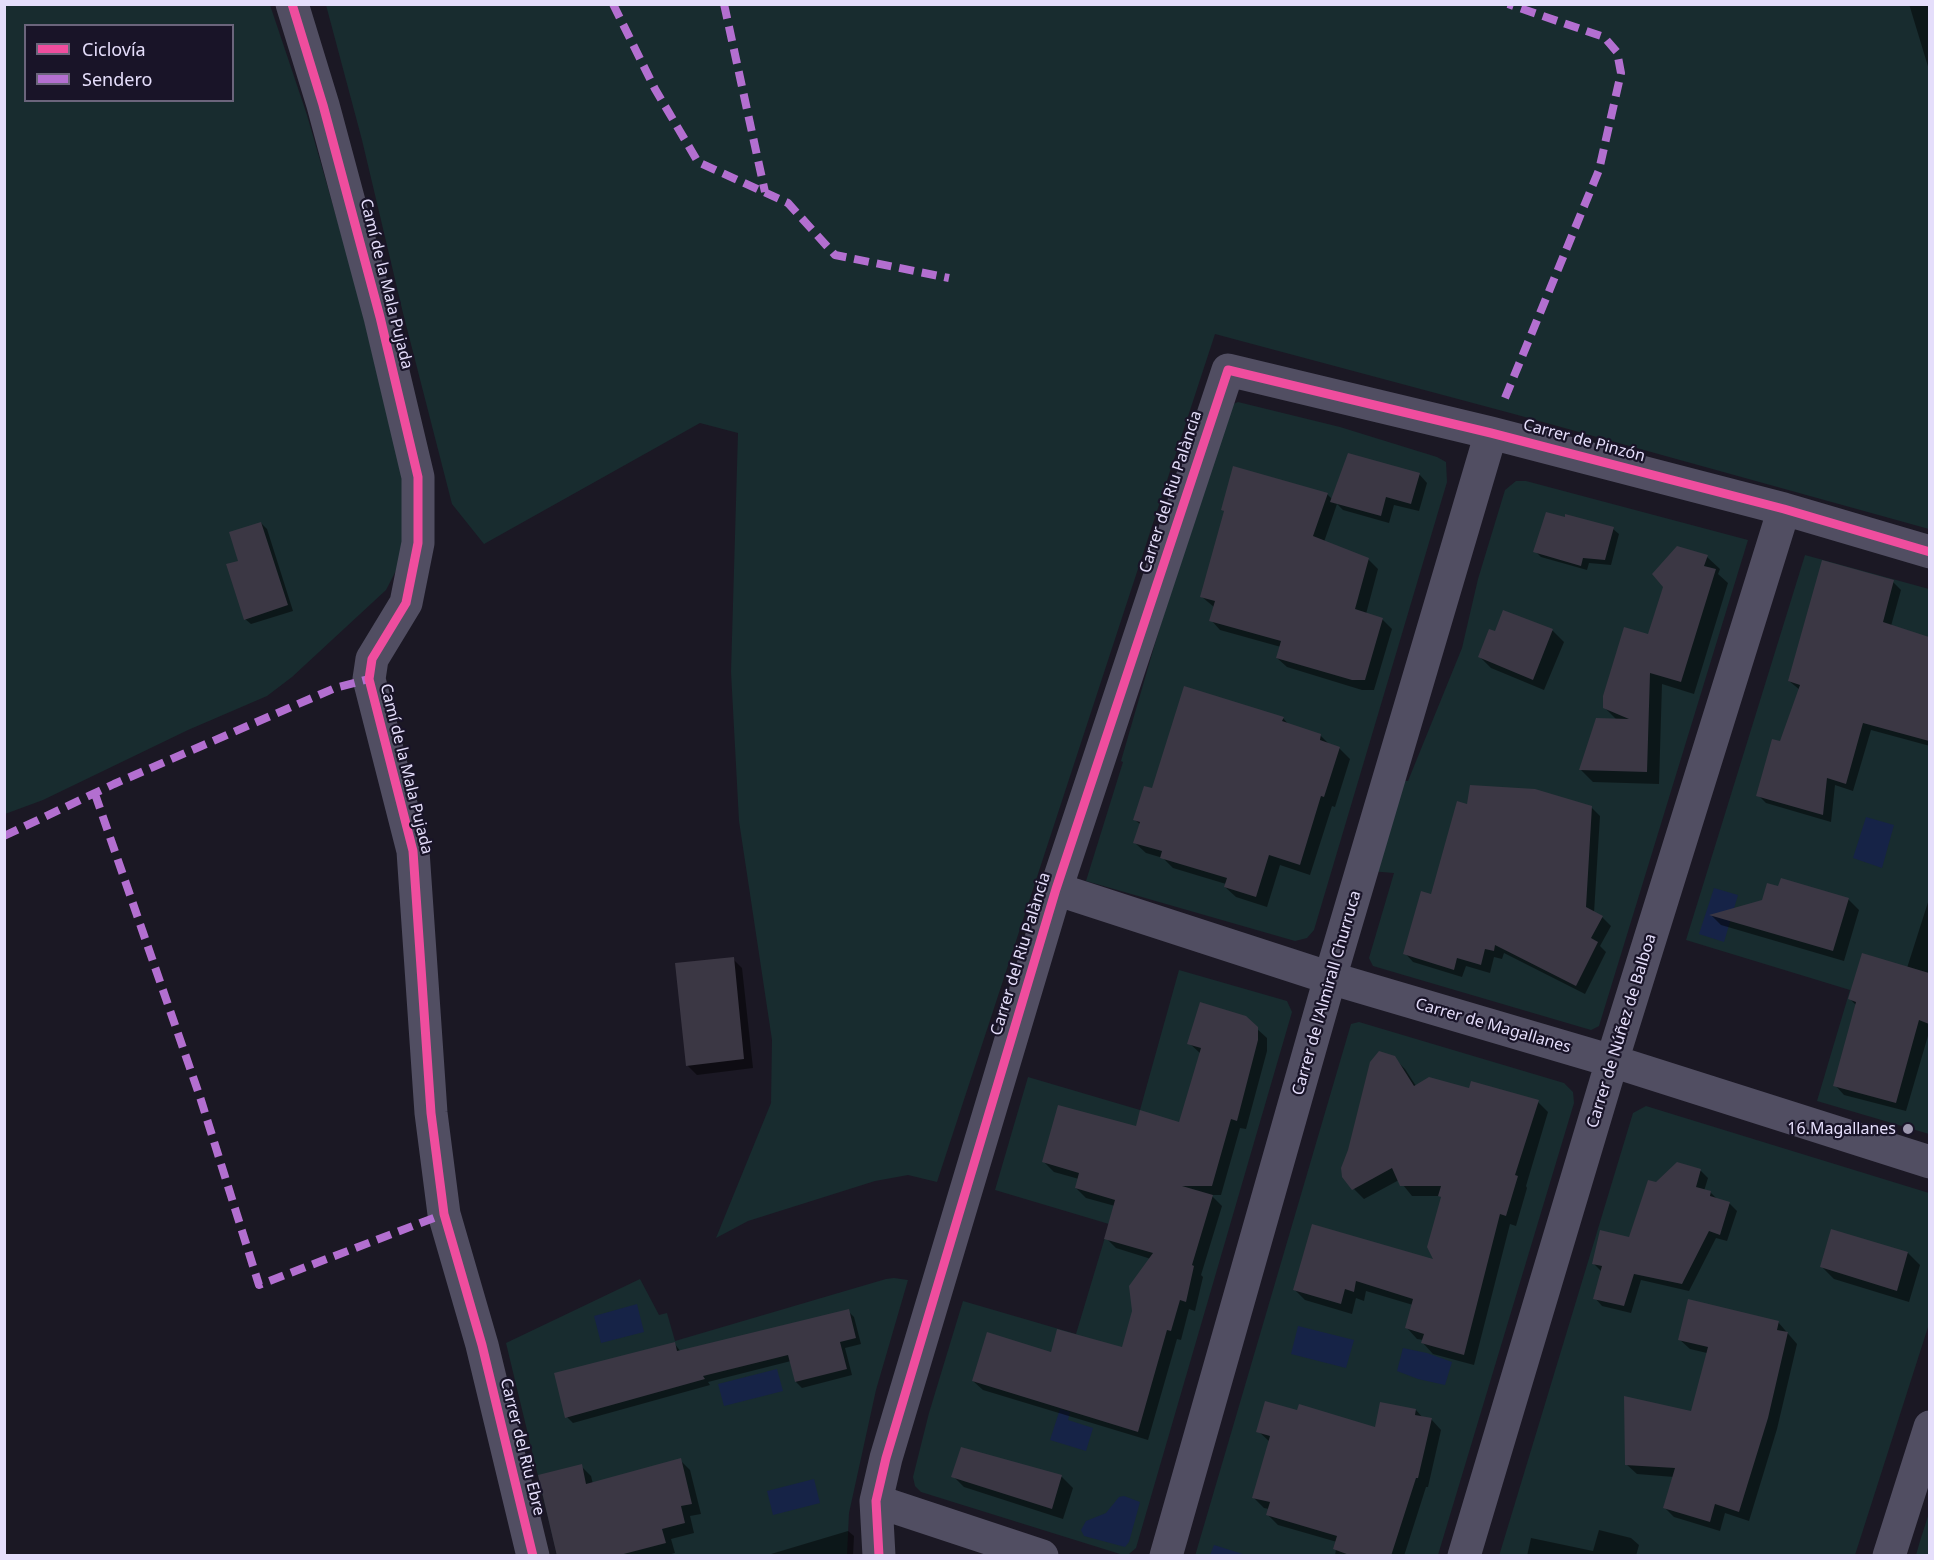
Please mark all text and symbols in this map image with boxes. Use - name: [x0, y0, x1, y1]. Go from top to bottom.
- legend: [24, 24, 234, 102]
- text: Ciclovía: [82, 37, 146, 61]
- text: Sendero: [82, 67, 152, 91]
- street label: Camí de la Mala Pujada: [356, 197, 416, 371]
- street label: Carrer del Riu Palància: [1136, 408, 1206, 576]
- street label: Carrer de Pinzón: [1521, 415, 1647, 467]
- street label: Camí de la Mala Pujada: [376, 682, 436, 856]
- street label: Carrer del Riu Palància: [987, 870, 1055, 1038]
- street label: Carrer de l'Almirall Churruca: [1289, 888, 1365, 1098]
- street label: Carrer de Núñez de Balboa: [1583, 931, 1661, 1131]
- street label: Carrer de Magallanes: [1413, 995, 1573, 1057]
- place label: 16.Magallanes: [1787, 1119, 1896, 1139]
- marker: 16.Magallanes: [1901, 1122, 1915, 1136]
- street label: Carrer del Riu Ebre: [496, 1376, 548, 1518]

